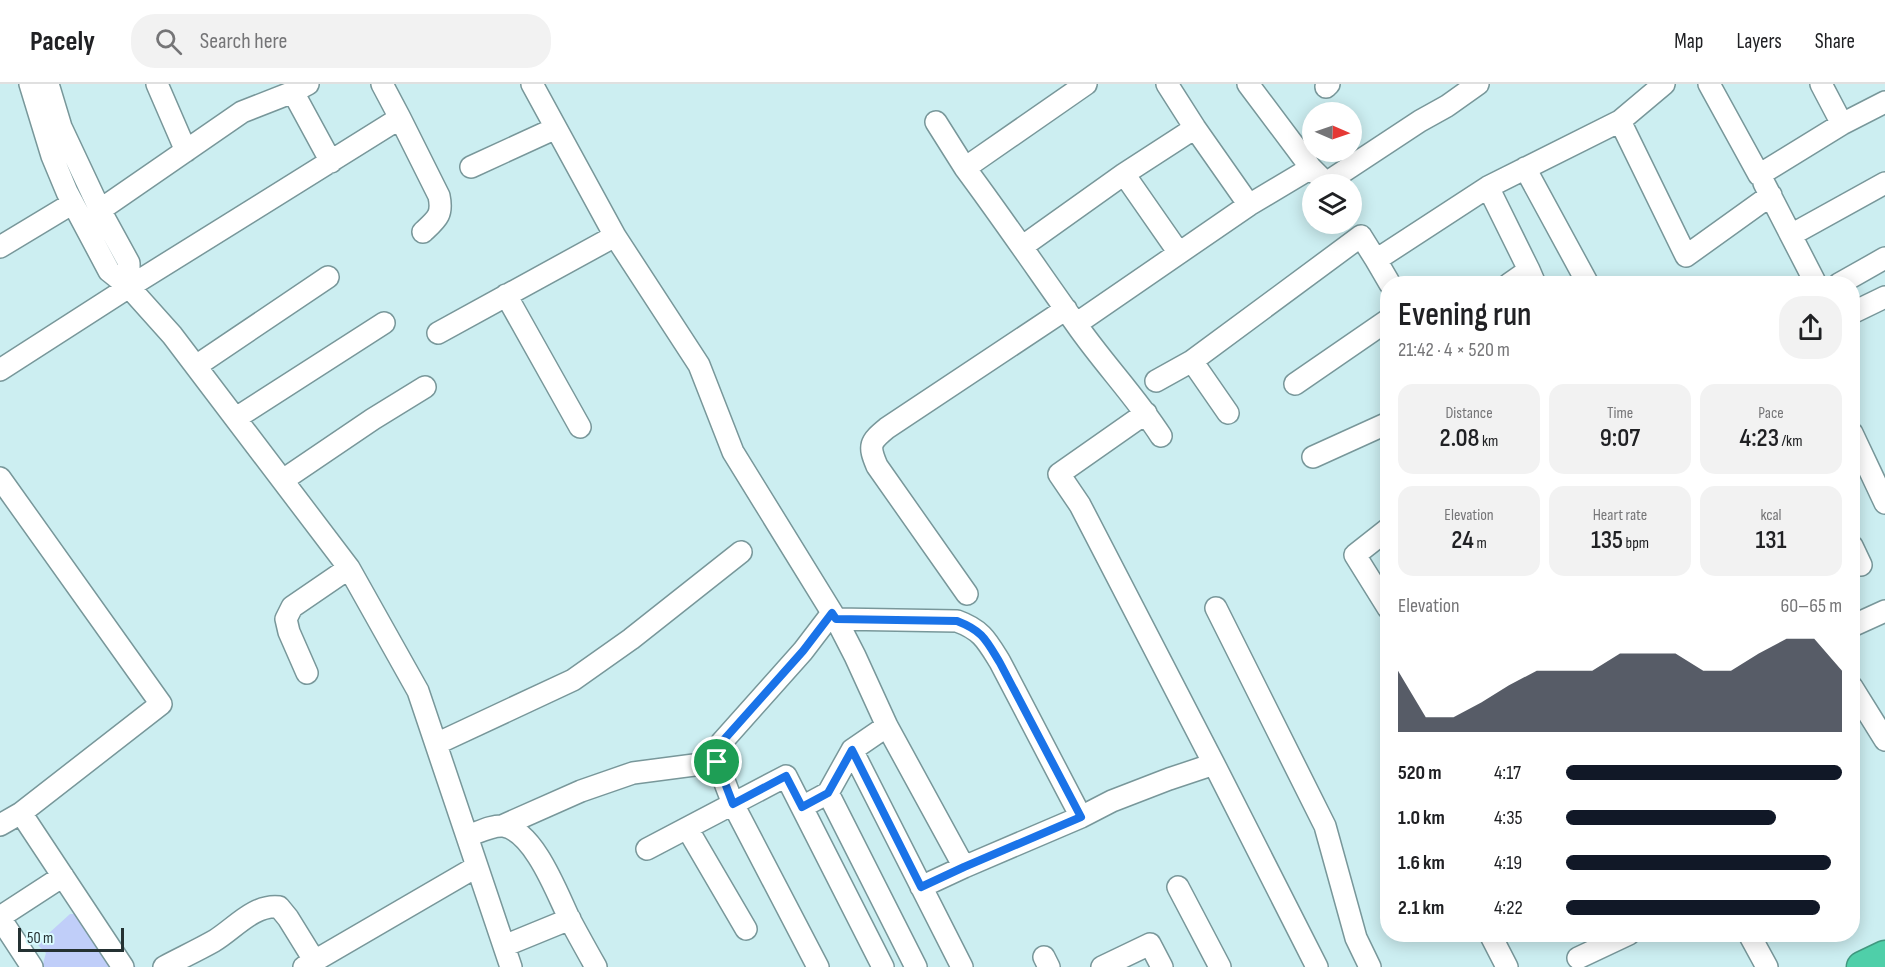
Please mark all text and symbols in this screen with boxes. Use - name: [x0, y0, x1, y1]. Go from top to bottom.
- search box: [131, 14, 551, 68]
- text: Pacely: [30, 25, 95, 58]
- icon: search: [152, 25, 185, 58]
- text: Search here: [200, 28, 287, 55]
- text: Map: [1674, 29, 1703, 54]
- text: Layers: [1736, 29, 1782, 54]
- text: Share: [1815, 29, 1855, 54]
- north arrow: [1302, 102, 1362, 162]
- map controls: [1302, 102, 1362, 234]
- button: layers: [1302, 174, 1362, 234]
- text: Evening run: [1398, 295, 1532, 335]
- button: share: [1779, 296, 1842, 359]
- text: 21:42 · 4 × 520 m: [1398, 338, 1510, 362]
- text: Distance: [1445, 404, 1493, 423]
- text: Time: [1607, 404, 1633, 423]
- text: Pace: [1758, 404, 1784, 423]
- text: 2.08: [1440, 423, 1479, 454]
- text: 9:07: [1600, 423, 1640, 454]
- text: 4:23: [1740, 423, 1779, 454]
- text: km: [1479, 432, 1498, 451]
- text: /km: [1779, 432, 1802, 451]
- text: Elevation: [1444, 506, 1494, 525]
- text: Heart rate: [1593, 506, 1647, 525]
- text: kcal: [1760, 506, 1782, 525]
- text: 24: [1451, 525, 1474, 556]
- text: 135: [1591, 525, 1623, 556]
- text: 131: [1756, 525, 1786, 556]
- text: m: [1474, 534, 1487, 553]
- text: bpm: [1623, 534, 1649, 553]
- text: Elevation: [1398, 594, 1460, 618]
- text: 60–65 m: [1780, 594, 1842, 618]
- pin: [691, 736, 742, 787]
- icon: arrive: [700, 745, 733, 778]
- text: 520 m: [1398, 761, 1441, 785]
- text: 4:17: [1494, 761, 1521, 785]
- text: 1.0 km: [1398, 806, 1445, 830]
- text: 4:35: [1494, 806, 1523, 830]
- text: 1.6 km: [1398, 851, 1445, 875]
- text: 4:19: [1494, 851, 1522, 875]
- text: 2.1 km: [1398, 896, 1444, 920]
- text: 4:22: [1494, 896, 1523, 920]
- scale bar: [18, 925, 124, 952]
- text: 50 m: [27, 929, 53, 948]

